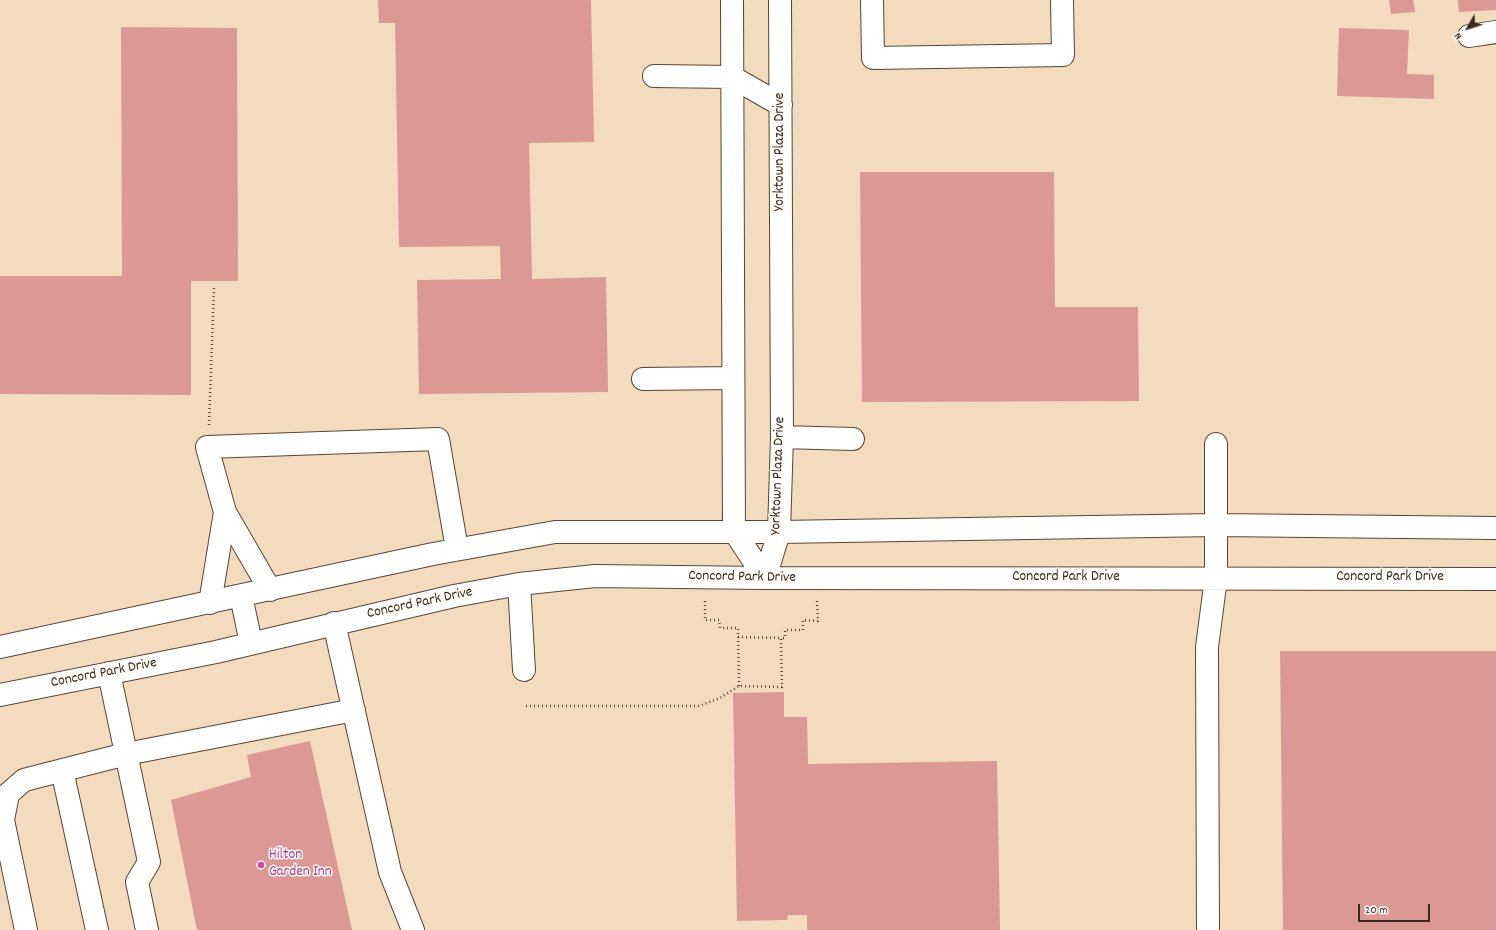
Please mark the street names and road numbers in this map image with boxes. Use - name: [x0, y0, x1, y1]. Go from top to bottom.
- street label: Yorktown Plaza Drive: [772, 93, 790, 211]
- street label: Yorktown Plaza Drive: [768, 416, 790, 536]
- street label: Concord Park Drive: [688, 568, 796, 588]
- street label: Concord Park Drive: [1012, 569, 1120, 587]
- street label: Concord Park Drive: [1336, 569, 1444, 587]
- street label: Concord Park Drive: [365, 584, 475, 624]
- street label: Concord Park Drive: [49, 655, 159, 693]

